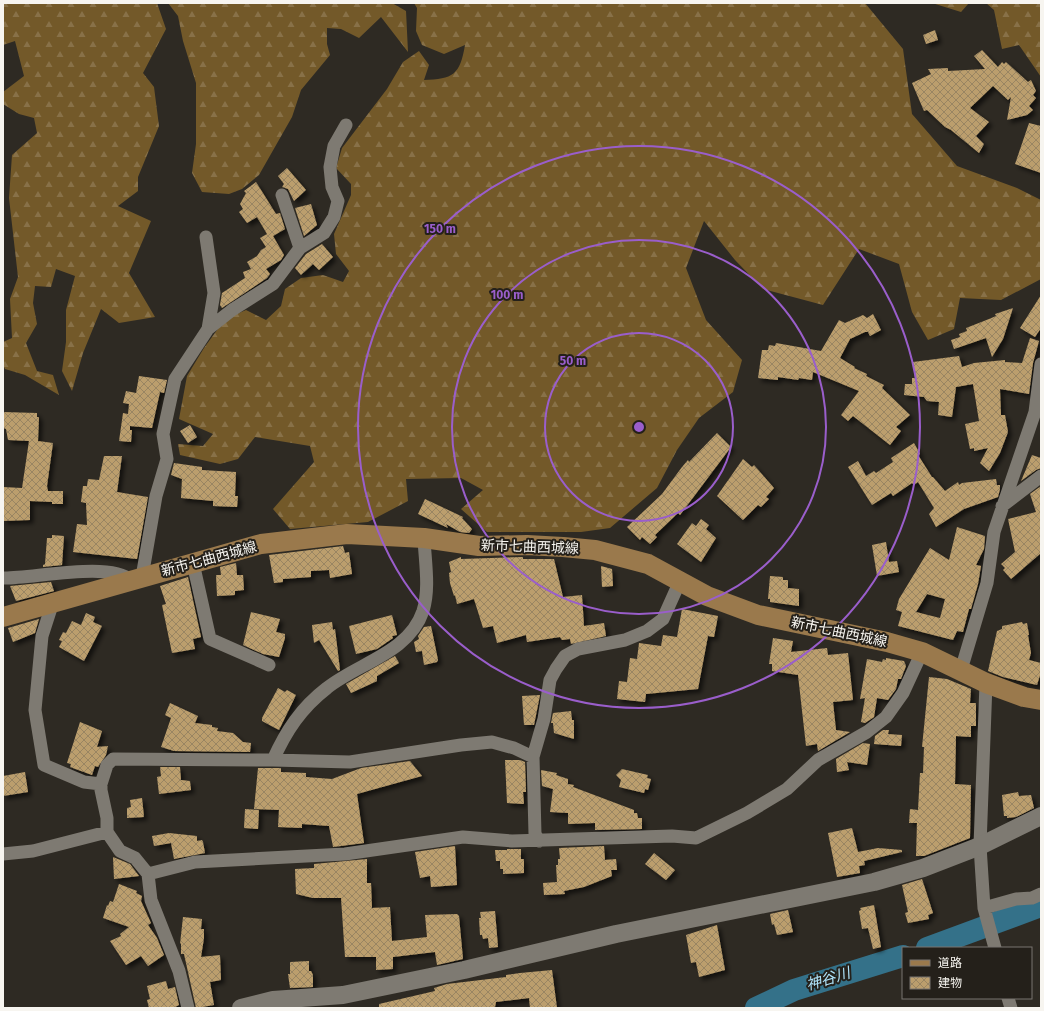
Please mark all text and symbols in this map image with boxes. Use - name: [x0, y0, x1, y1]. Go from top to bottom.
- text: 150 m: [424, 222, 456, 236]
- text: 100 m: [491, 288, 523, 302]
- text: 50 m: [560, 354, 586, 368]
- centre of rings: [632, 420, 646, 434]
- street label: 新市七曲西城線: [481, 537, 579, 557]
- street label: 新市七曲西城線: [159, 538, 259, 580]
- street label: 新市七曲西城線: [789, 613, 889, 651]
- legend: [902, 947, 1032, 999]
- text: 道路: [938, 956, 962, 970]
- water label: 神谷川: [804, 963, 854, 994]
- text: 建物: [938, 976, 962, 990]

